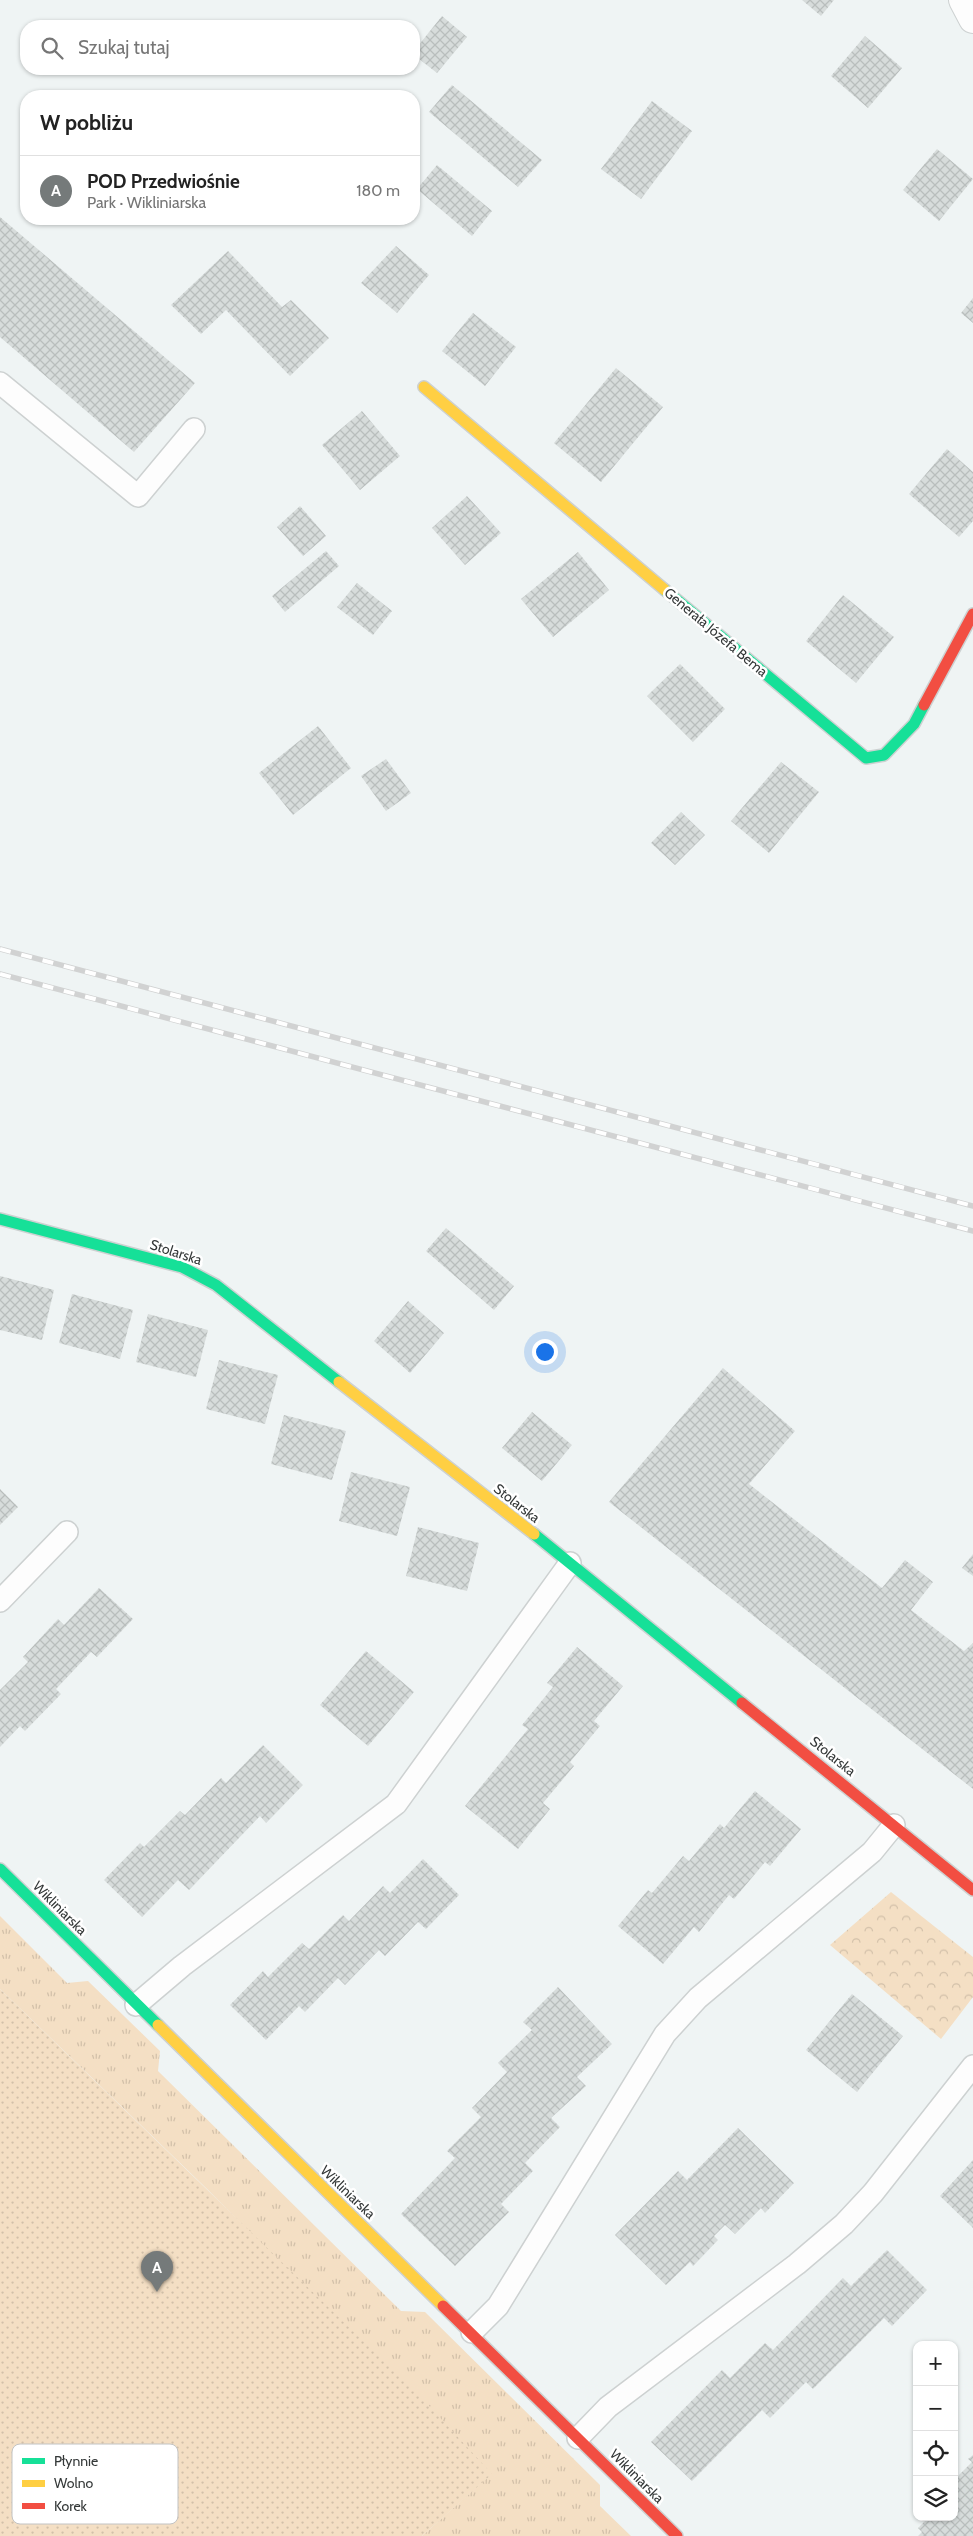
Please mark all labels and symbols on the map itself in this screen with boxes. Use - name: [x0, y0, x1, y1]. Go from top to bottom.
- street label: Generała Józefa Bema: [661, 584, 771, 681]
- street label: Stolarska: [148, 1235, 204, 1269]
- your location: [532, 1339, 558, 1365]
- street label: Stolarska: [490, 1479, 544, 1527]
- street label: Stolarska: [807, 1732, 860, 1780]
- street label: Wikliniarska: [29, 1877, 91, 1939]
- street label: Wikliniarska: [317, 2161, 379, 2223]
- pin: A: [141, 2251, 173, 2292]
- legend: [12, 2444, 178, 2524]
- street label: Wikliniarska: [606, 2445, 668, 2507]
- text: Płynnie: [54, 2452, 98, 2470]
- text: Wolno: [54, 2474, 94, 2492]
- text: Korek: [54, 2497, 88, 2515]

